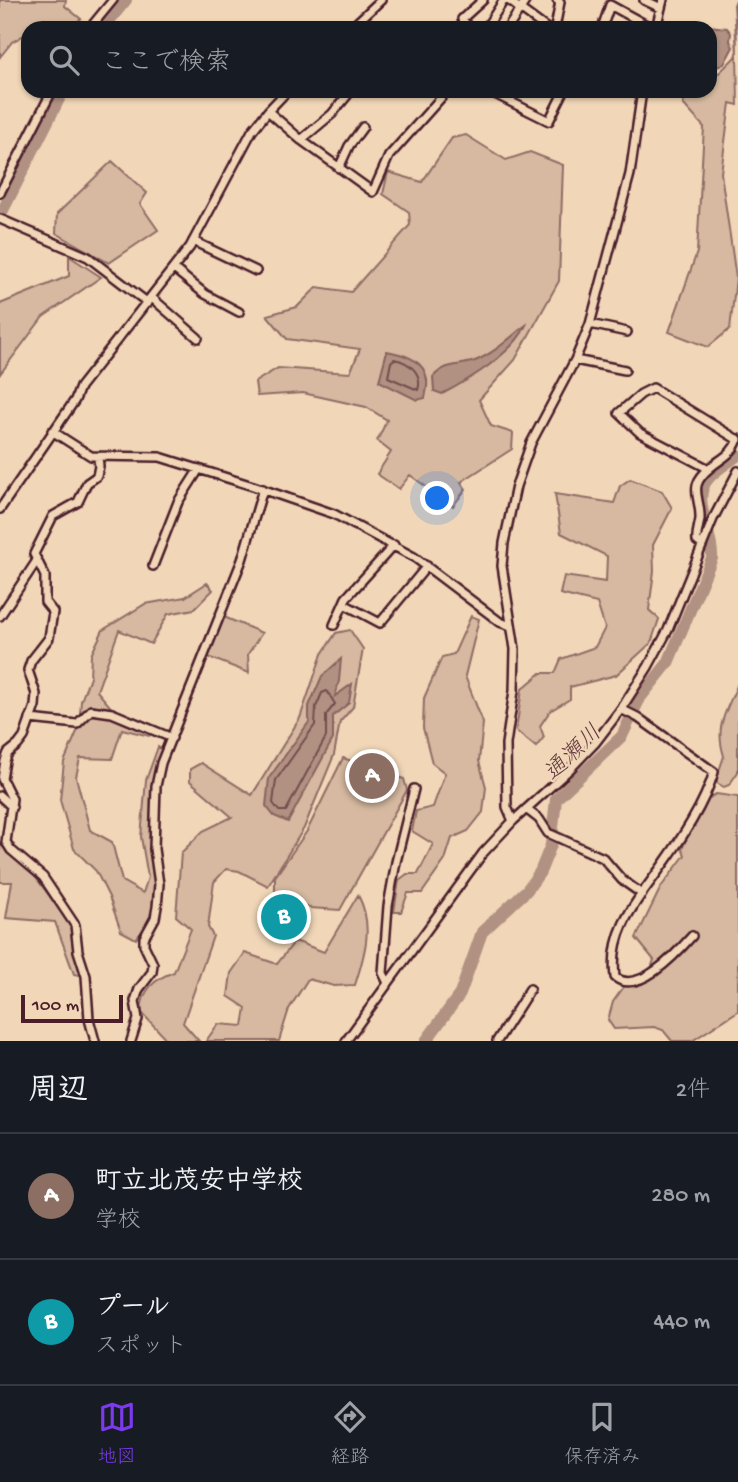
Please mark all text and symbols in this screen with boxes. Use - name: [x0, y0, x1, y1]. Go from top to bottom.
- search box: [21, 21, 717, 98]
- icon: search: [45, 41, 83, 79]
- text: ここで検索: [101, 49, 231, 80]
- your location: [420, 481, 454, 515]
- water label: 通瀬川: [539, 720, 608, 788]
- pin: A: [349, 750, 395, 802]
- pin: B: [261, 891, 307, 943]
- scale bar: [21, 992, 122, 1024]
- text: 100 m: [32, 995, 79, 1018]
- text: 周辺: [28, 1075, 88, 1110]
- text: 2件: [676, 1078, 710, 1105]
- text: 町立北茂安中学校: [95, 1168, 303, 1199]
- text: A: [44, 1183, 58, 1210]
- text: 280 m: [651, 1183, 710, 1210]
- text: 学校: [95, 1208, 141, 1235]
- text: プール: [95, 1294, 170, 1325]
- text: B: [45, 1309, 57, 1336]
- text: 440 m: [653, 1309, 710, 1336]
- text: スポット: [95, 1334, 187, 1361]
- tab: 地図: [98, 1398, 136, 1470]
- tab: 経路: [331, 1398, 369, 1470]
- tab: 保存済み: [564, 1398, 640, 1470]

